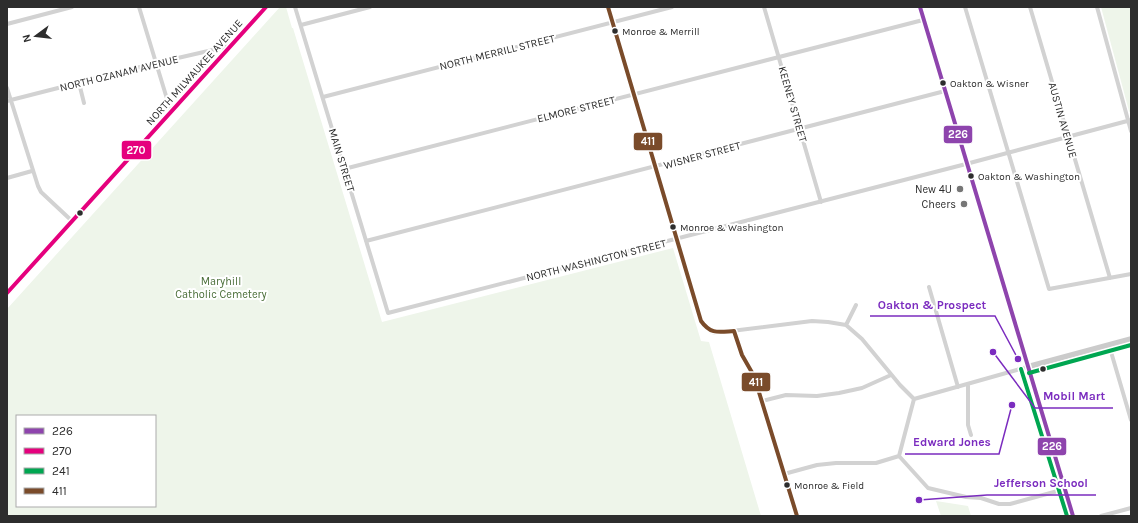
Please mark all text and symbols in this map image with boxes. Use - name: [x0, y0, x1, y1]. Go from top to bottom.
- north arrow: [16, 16, 56, 56]
- street label: NORTH MILWAUKEE AVENUE: [143, 17, 245, 128]
- marker: Monroe & Merrill: [610, 26, 620, 36]
- place label: Monroe & Merrill: [622, 26, 700, 38]
- street label: NORTH MERRILL STREET: [438, 32, 557, 73]
- text: N: [20, 33, 34, 44]
- street label: NORTH OZANAM AVENUE: [58, 52, 180, 95]
- street label: KEENEY STREET: [775, 65, 810, 144]
- marker: Oakton & Wisner: [938, 78, 948, 88]
- place label: Oakton & Wisner: [950, 78, 1029, 90]
- street label: AUSTIN AVENUE: [1045, 81, 1080, 159]
- street label: ELMORE STREET: [536, 93, 617, 125]
- line badge: 226: [943, 125, 973, 144]
- street label: MAIN STREET: [326, 127, 357, 194]
- text: 226: [948, 128, 968, 141]
- line badge: 411: [633, 132, 663, 151]
- text: 411: [641, 135, 655, 148]
- street label: WISNER STREET: [662, 139, 743, 172]
- line badge: 270: [121, 140, 152, 160]
- text: 270: [126, 144, 146, 157]
- marker: Oakton & Washington: [966, 171, 976, 181]
- place label: Oakton & Washington: [978, 171, 1080, 183]
- place label: New 4U: [915, 183, 952, 196]
- marker: New 4U: [955, 184, 965, 194]
- place label: Cheers: [922, 198, 956, 211]
- marker: Cheers: [959, 199, 969, 209]
- unlabelled marker: [75, 208, 85, 218]
- marker: Monroe & Washington: [668, 222, 678, 232]
- place label: Monroe & Washington: [680, 222, 783, 234]
- street label: NORTH WASHINGTON STREET: [525, 237, 668, 284]
- park label: Maryhill Catholic Cemetery: [175, 275, 267, 301]
- callout: Oakton & Prospect: [870, 292, 995, 316]
- text: Oakton & Prospect: [878, 298, 987, 312]
- unlabelled marker: [1038, 364, 1048, 374]
- line badge: 411: [741, 372, 771, 392]
- text: 411: [749, 376, 763, 389]
- callout: Mobil Mart: [1035, 384, 1113, 408]
- text: Mobil Mart: [1043, 389, 1105, 403]
- legend: [16, 415, 156, 507]
- text: 226: [52, 424, 73, 438]
- callout: Edward Jones: [905, 430, 999, 454]
- text: Edward Jones: [913, 435, 991, 449]
- line badge: 226: [1037, 437, 1067, 456]
- text: 226: [1042, 440, 1062, 453]
- text: 270: [52, 444, 72, 458]
- text: 241: [52, 464, 70, 478]
- callout: Jefferson School: [987, 471, 1096, 495]
- text: Jefferson School: [994, 476, 1088, 490]
- marker: Monroe & Field: [782, 480, 792, 490]
- place label: Monroe & Field: [794, 480, 864, 492]
- text: 411: [52, 484, 67, 498]

